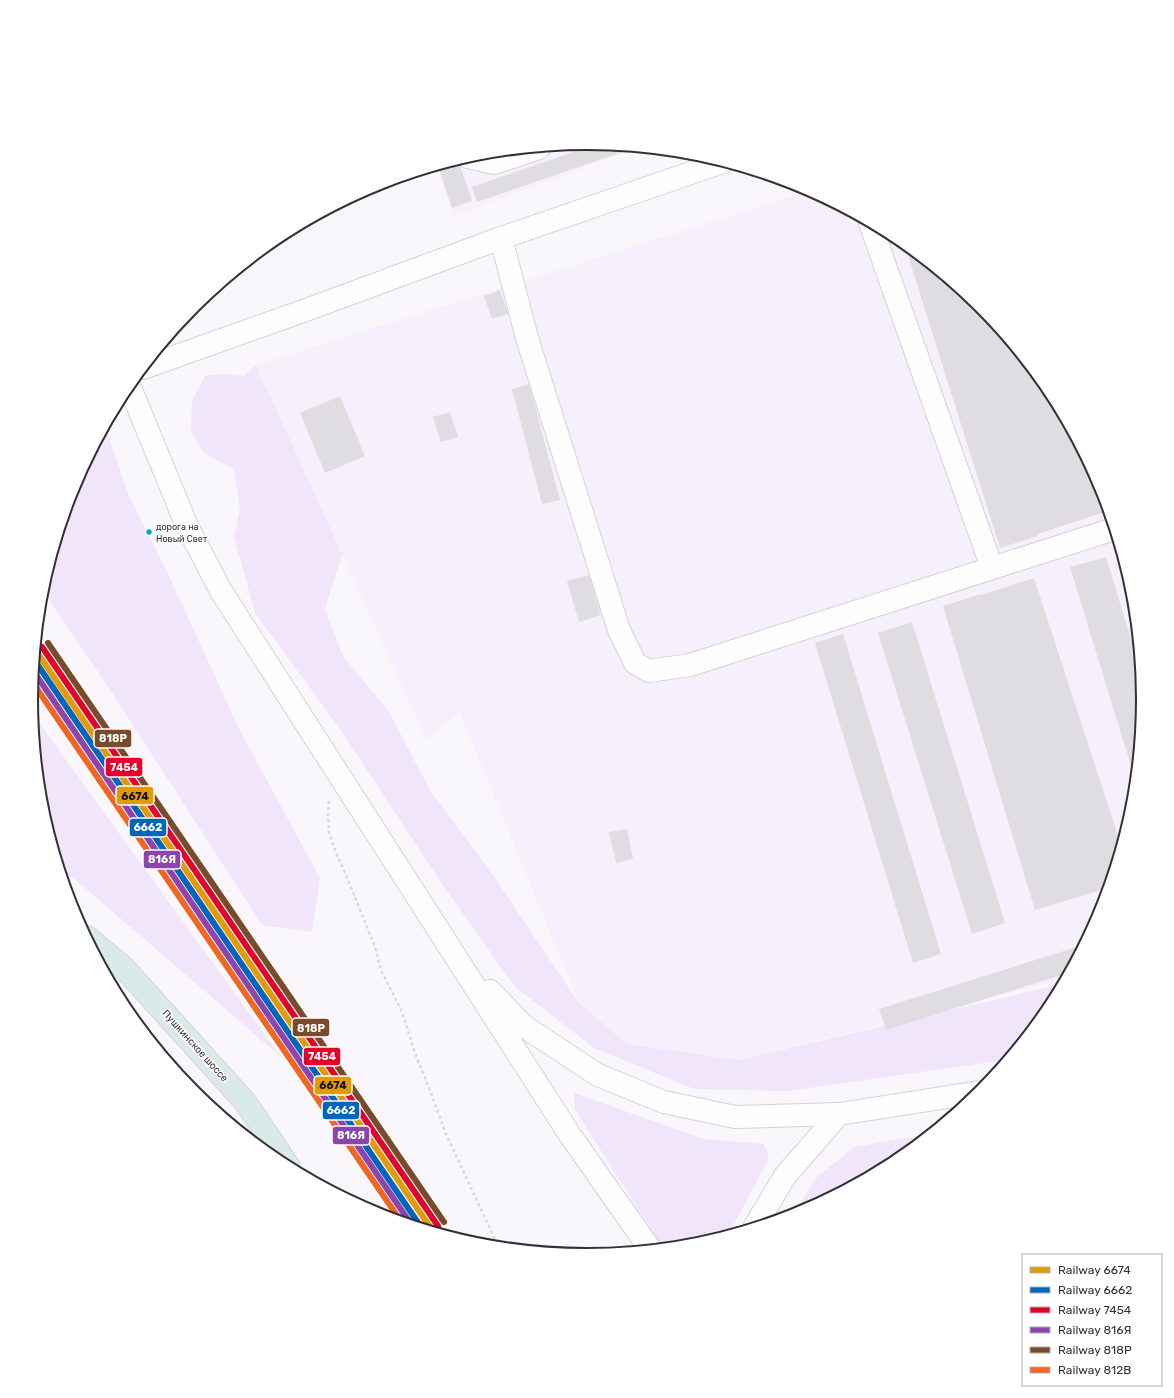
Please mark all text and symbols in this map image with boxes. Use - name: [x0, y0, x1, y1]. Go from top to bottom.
- place label: дорога на Новый Свет: [156, 522, 208, 544]
- marker: дорога на Новый Свет: [144, 527, 154, 537]
- line badge: 818Р: [94, 729, 132, 748]
- text: 818Р: [99, 732, 127, 745]
- line badge: 7454: [105, 757, 143, 777]
- text: 7454: [110, 761, 139, 774]
- line badge: 6674: [116, 786, 154, 805]
- text: 6674: [121, 790, 149, 803]
- line badge: 6662: [129, 818, 167, 837]
- text: 6662: [134, 821, 162, 834]
- line badge: 816Я: [143, 850, 181, 869]
- text: 816Я: [148, 853, 176, 866]
- street label: Пушкинское шоссе: [160, 1008, 231, 1085]
- line badge: 818Р: [292, 1018, 330, 1037]
- text: 818Р: [297, 1022, 325, 1035]
- line badge: 7454: [303, 1047, 341, 1066]
- text: 7454: [308, 1050, 337, 1063]
- line badge: 6674: [314, 1076, 352, 1095]
- text: 6674: [319, 1079, 347, 1092]
- line badge: 6662: [322, 1101, 360, 1120]
- text: 6662: [327, 1104, 355, 1117]
- line badge: 816Я: [332, 1126, 370, 1145]
- text: 816Я: [337, 1129, 365, 1142]
- legend: [1022, 1254, 1162, 1386]
- text: Railway 6674: [1058, 1263, 1131, 1277]
- text: Railway 6662: [1058, 1283, 1132, 1297]
- text: Railway 7454: [1058, 1303, 1132, 1317]
- text: Railway 816Я: [1058, 1323, 1131, 1337]
- text: Railway 818Р: [1058, 1343, 1132, 1357]
- text: Railway 812В: [1058, 1363, 1131, 1377]

